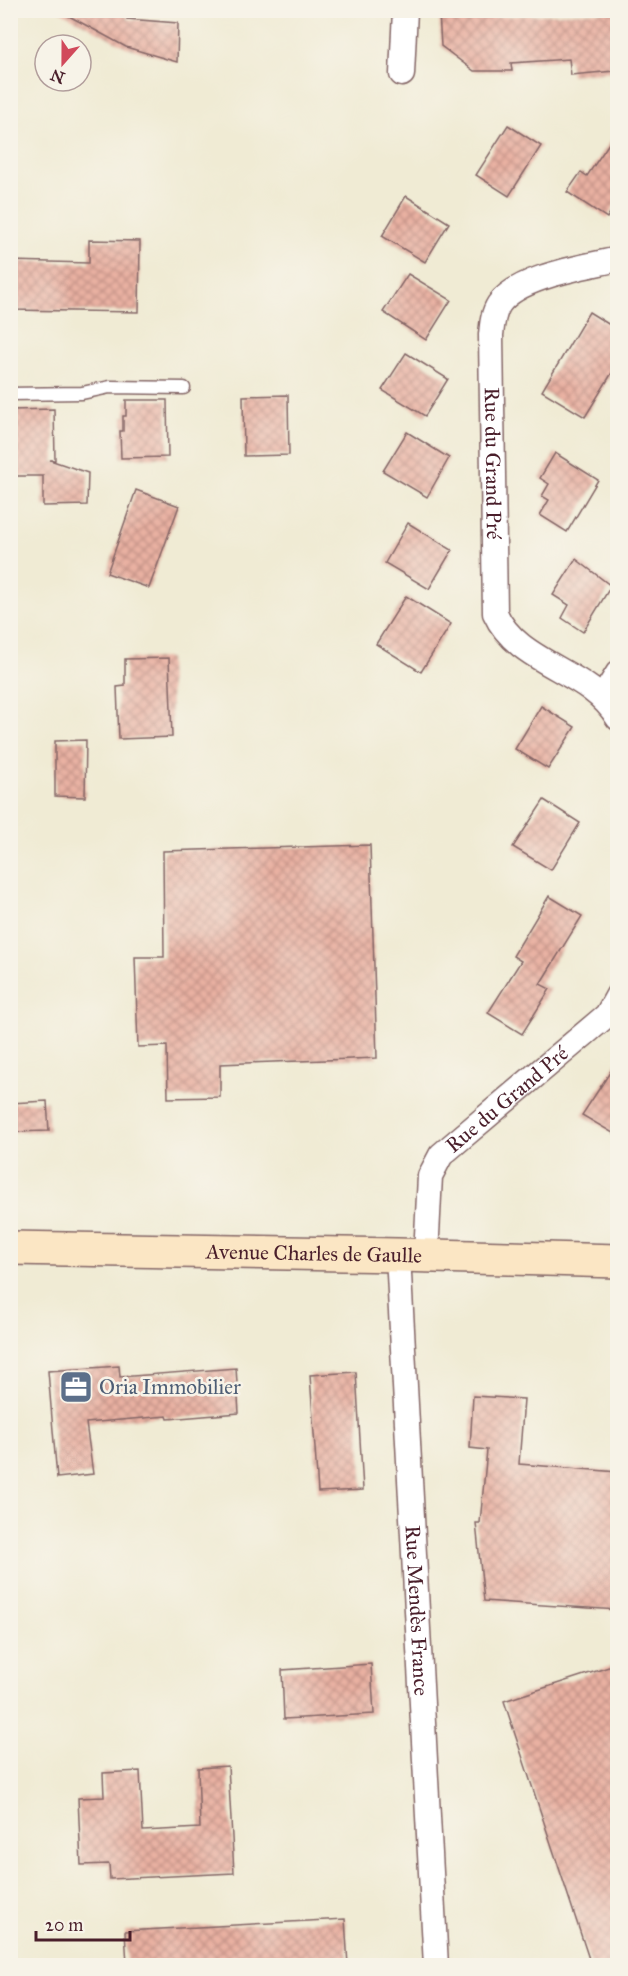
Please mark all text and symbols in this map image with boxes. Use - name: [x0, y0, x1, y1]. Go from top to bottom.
- north arrow: [33, 33, 93, 93]
- text: N: [48, 65, 68, 88]
- street label: Rue du Grand Pré: [479, 387, 507, 540]
- street label: Rue du Grand Pré: [440, 1040, 574, 1158]
- street label: Avenue Charles de Gaulle: [205, 1239, 423, 1269]
- office icon: Oria Immobilier: [58, 1369, 94, 1405]
- place label: Oria Immobilier: [99, 1374, 241, 1400]
- street label: Rue Mendès France: [399, 1524, 435, 1697]
- scale bar: [36, 1904, 130, 1942]
- text: 20 m: [45, 1914, 83, 1936]

